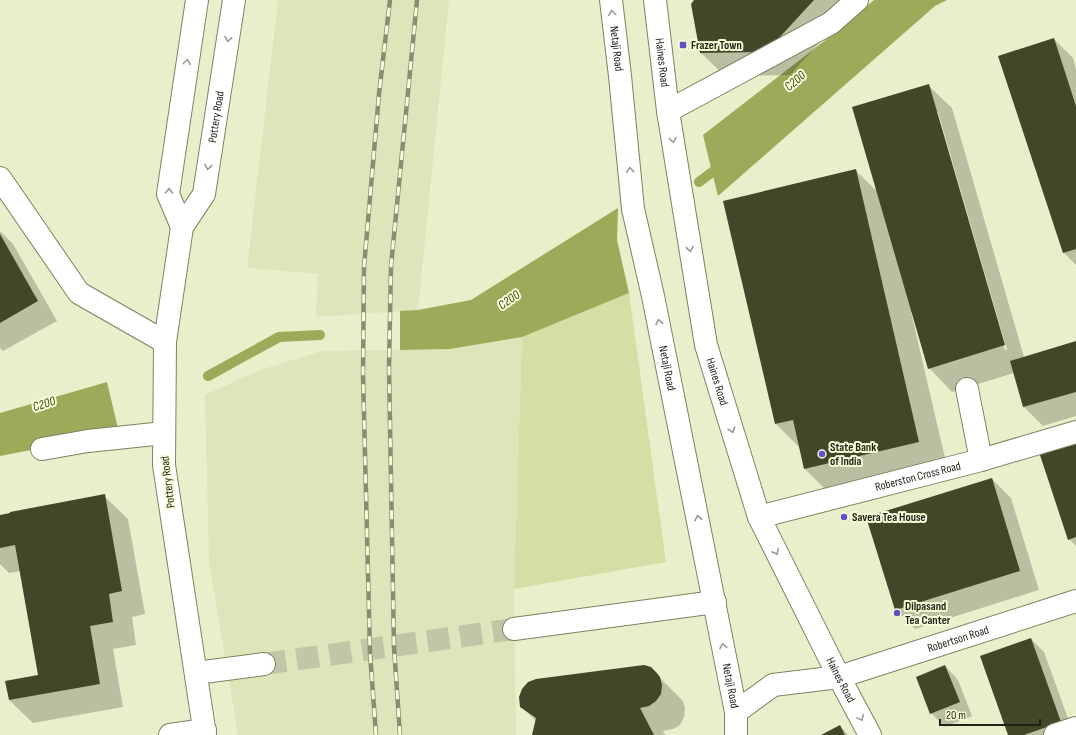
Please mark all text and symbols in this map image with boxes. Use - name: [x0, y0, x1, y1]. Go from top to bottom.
- one-way arrow: [608, 10, 617, 16]
- street label: Netaji Road: [607, 25, 627, 72]
- one-way arrow: [224, 35, 233, 42]
- street label: Haines Road: [652, 37, 673, 88]
- place label: Frazer Town: [691, 38, 742, 53]
- marker: Frazer Town: [678, 40, 688, 50]
- one-way arrow: [182, 59, 191, 66]
- water label: C200: [781, 67, 809, 95]
- street label: Pottery Road: [205, 90, 227, 144]
- one-way arrow: [668, 137, 677, 143]
- one-way arrow: [204, 164, 213, 170]
- one-way arrow: [625, 167, 634, 173]
- one-way arrow: [165, 188, 173, 194]
- one-way arrow: [686, 246, 694, 252]
- water label: C200: [495, 287, 523, 313]
- one-way arrow: [655, 319, 663, 325]
- street label: Netaji Road: [656, 344, 679, 392]
- street label: Haines Road: [703, 356, 732, 407]
- water label: C200: [31, 393, 58, 415]
- one-way arrow: [727, 427, 736, 434]
- place label: State Bank of India: [830, 440, 876, 469]
- marker: State Bank of India: [817, 449, 827, 459]
- street label: Pottery Road: [157, 455, 179, 509]
- street label: Roberston Cross Road: [873, 458, 962, 494]
- place label: Savera Tea House: [852, 510, 926, 525]
- marker: Savera Tea House: [839, 512, 849, 522]
- one-way arrow: [694, 515, 702, 521]
- one-way arrow: [771, 548, 779, 555]
- place label: Dilpasand Tea Canter: [905, 599, 951, 628]
- marker: Dilpasand Tea Canter: [892, 608, 902, 618]
- street label: Robertson Road: [925, 622, 991, 656]
- one-way arrow: [720, 643, 728, 649]
- street label: Haines Road: [823, 655, 859, 705]
- street label: Netaji Road: [719, 662, 743, 710]
- scale bar: [940, 701, 1040, 727]
- text: 20 m: [946, 708, 966, 723]
- one-way arrow: [857, 714, 864, 722]

